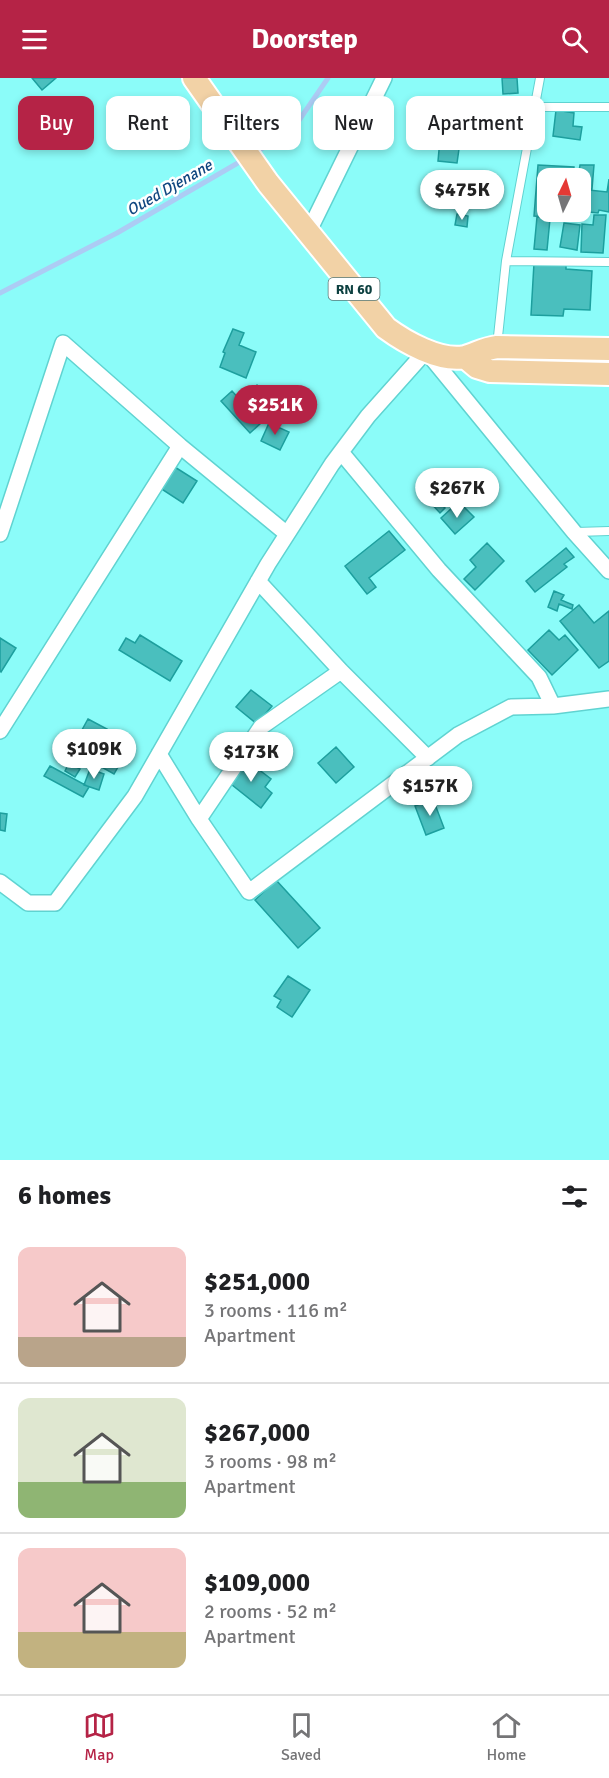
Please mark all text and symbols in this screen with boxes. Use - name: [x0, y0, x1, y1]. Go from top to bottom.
- icon: menu: [18, 23, 51, 56]
- text: Doorstep: [251, 23, 358, 56]
- icon: search: [558, 23, 591, 56]
- chip: Buy: [18, 96, 94, 150]
- chip: Rent: [106, 96, 190, 150]
- chip: Filters: [202, 96, 301, 150]
- chip: New: [313, 96, 394, 150]
- chip: Apartment: [406, 96, 545, 150]
- water label: Oued Djenane: [123, 155, 217, 220]
- north arrow: [537, 168, 591, 222]
- map controls: [537, 168, 591, 222]
- pin: $475K: [420, 170, 504, 221]
- text: $475K: [434, 177, 490, 202]
- road number: RN 60: [328, 278, 380, 300]
- pin: $251K: [233, 385, 317, 436]
- text: $251K: [247, 392, 303, 417]
- pin: $267K: [415, 468, 499, 519]
- text: $267K: [429, 475, 485, 500]
- pin: $109K: [52, 729, 136, 780]
- pin: $173K: [209, 732, 293, 783]
- text: $109K: [66, 736, 122, 761]
- text: $173K: [223, 739, 279, 764]
- pin: $157K: [388, 766, 472, 817]
- text: $157K: [402, 773, 458, 798]
- text: 6 homes: [18, 1180, 111, 1212]
- icon: filters: [558, 1180, 591, 1213]
- text: $251,000: [204, 1266, 310, 1298]
- icon: home: [66, 1271, 138, 1343]
- text: 3 rooms · 116 m²: [204, 1298, 348, 1323]
- text: Apartment: [204, 1323, 296, 1348]
- text: $267,000: [204, 1417, 310, 1449]
- icon: home: [66, 1422, 138, 1494]
- text: 3 rooms · 98 m²: [204, 1449, 337, 1474]
- text: Apartment: [204, 1474, 296, 1499]
- text: $109,000: [204, 1567, 310, 1599]
- icon: home: [66, 1572, 138, 1644]
- text: 2 rooms · 52 m²: [204, 1599, 337, 1624]
- text: Apartment: [204, 1624, 296, 1649]
- tab: Map: [83, 1709, 116, 1765]
- tab: Saved: [281, 1709, 321, 1765]
- tab: Home: [486, 1709, 526, 1765]

